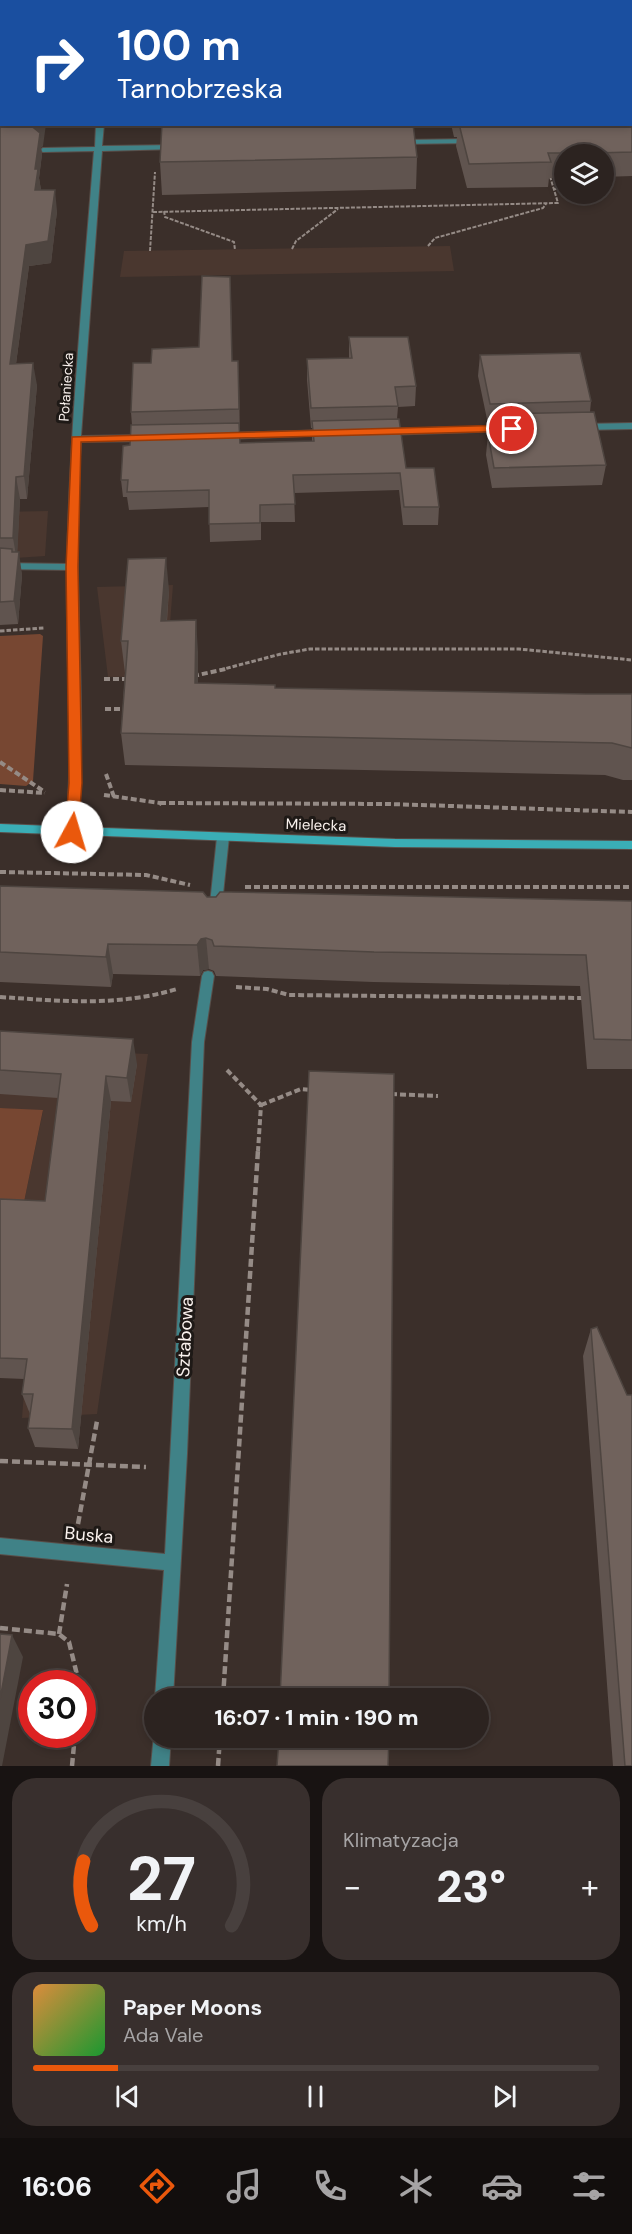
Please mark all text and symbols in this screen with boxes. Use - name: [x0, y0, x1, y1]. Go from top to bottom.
- text: 100 m: [117, 18, 241, 73]
- icon: right: [18, 24, 96, 102]
- text: Tarnobrzeska: [117, 71, 283, 106]
- map controls: [554, 144, 614, 204]
- button: layers: [554, 144, 614, 204]
- street label: Połaniecka: [55, 352, 77, 422]
- pin: [486, 403, 537, 454]
- icon: arrive: [495, 412, 528, 445]
- position arrow: [40, 800, 104, 864]
- street label: Mielecka: [285, 814, 347, 836]
- street label: Sztabowa: [171, 1296, 199, 1378]
- street label: Buska: [64, 1521, 114, 1549]
- speed limit sign: 30: [18, 1670, 96, 1748]
- text: 16:07 · 1 min · 190 m: [214, 1703, 419, 1732]
- text: Klimatyzacja: [343, 1827, 459, 1853]
- text: 27: [126, 1838, 196, 1919]
- text: 23°: [436, 1857, 506, 1916]
- text: −: [343, 1865, 361, 1908]
- text: +: [581, 1865, 599, 1908]
- text: km/h: [136, 1910, 186, 1938]
- text: Paper Moons: [123, 1993, 262, 2022]
- text: Ada Vale: [123, 2022, 203, 2048]
- icon: previous: [111, 2080, 144, 2113]
- icon: pause: [299, 2080, 332, 2113]
- icon: next: [488, 2080, 521, 2113]
- icon: directions: [136, 2165, 178, 2207]
- icon: music: [223, 2165, 265, 2207]
- icon: phone: [309, 2165, 351, 2207]
- icon: climate: [395, 2165, 437, 2207]
- icon: car: [481, 2165, 523, 2207]
- icon: filters: [568, 2165, 610, 2207]
- text: 16:06: [22, 2169, 92, 2204]

